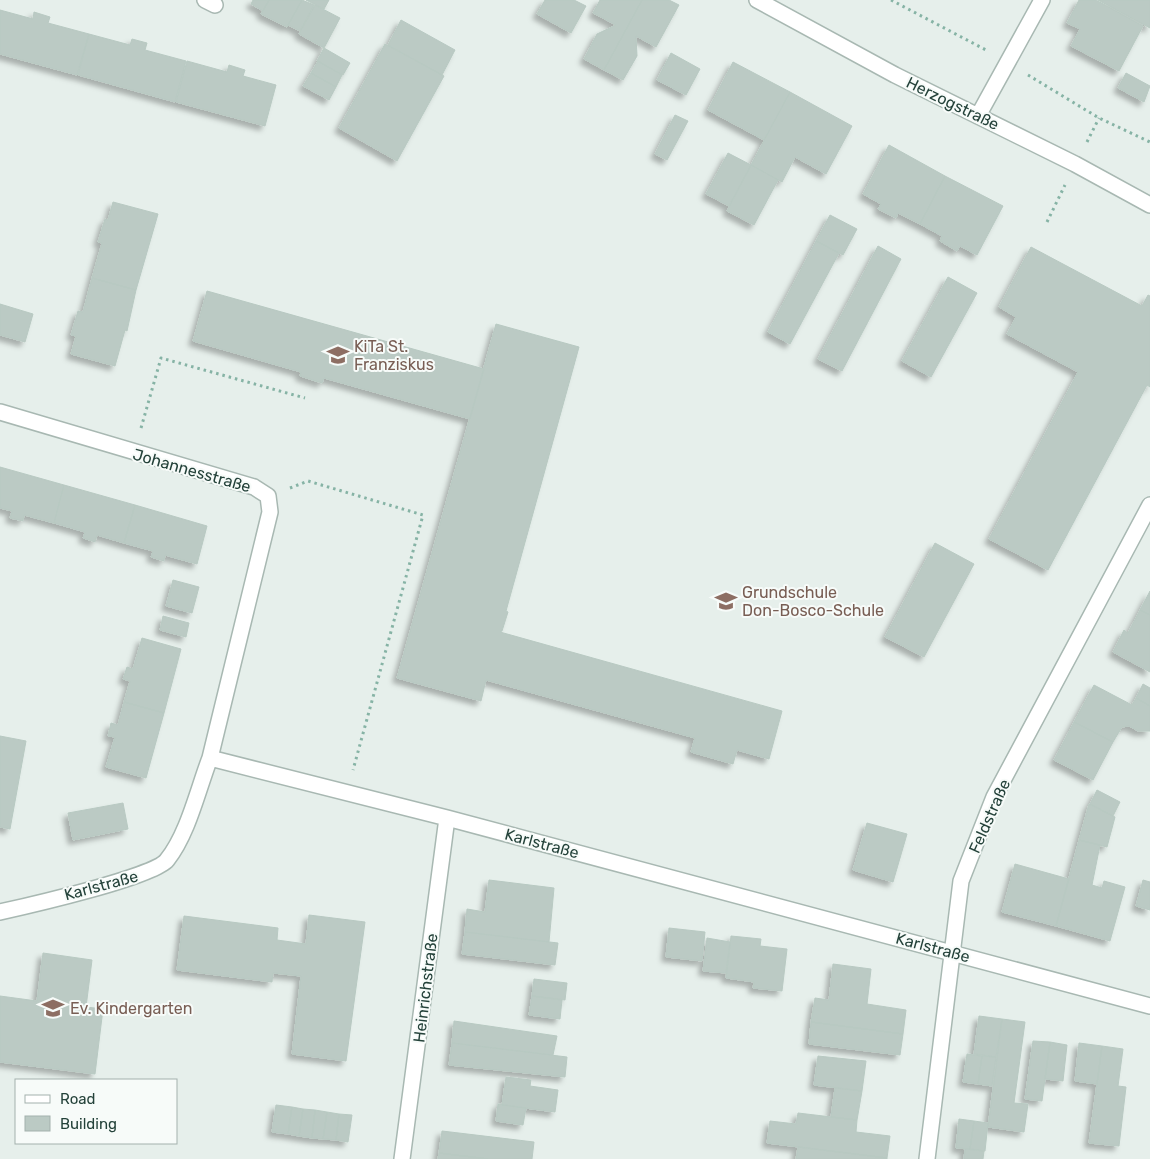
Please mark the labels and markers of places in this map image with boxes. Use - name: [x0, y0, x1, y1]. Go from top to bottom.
- place label: KiTa St. Franziskus: [354, 337, 434, 374]
- school or university icon: KiTa St. Franziskus: [325, 342, 351, 368]
- place label: Grundschule Don-Bosco-Schule: [742, 583, 884, 620]
- school or university icon: Grundschule Don-Bosco-Schule: [713, 588, 739, 614]
- school or university icon: Ev. Kindergarten: [40, 995, 66, 1021]
- place label: Ev. Kindergarten: [70, 999, 192, 1018]

